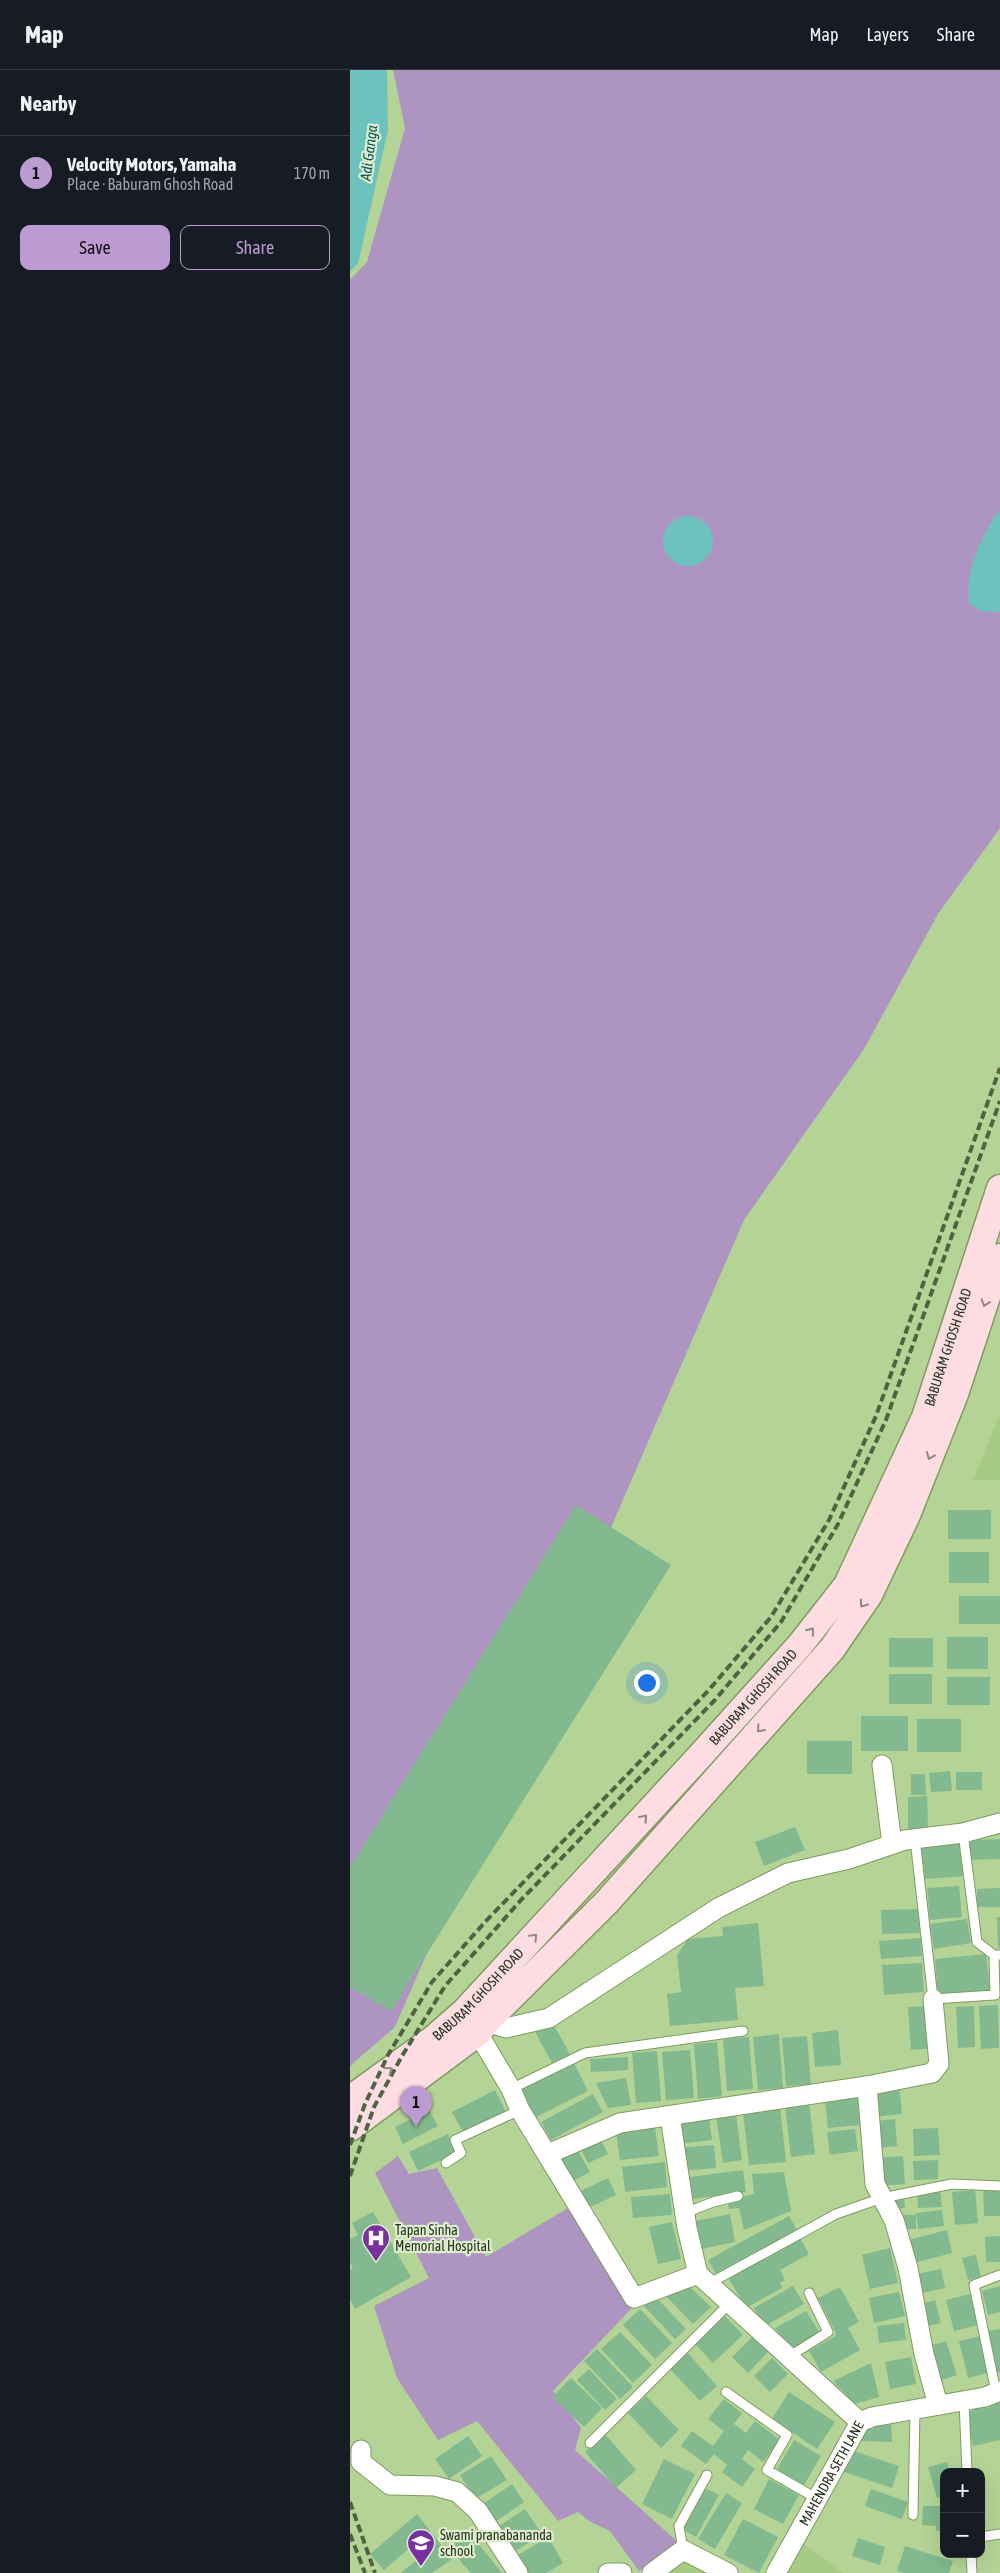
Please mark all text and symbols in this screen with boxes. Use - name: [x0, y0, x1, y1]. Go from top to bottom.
- text: Map: [25, 21, 64, 48]
- text: Map: [809, 24, 838, 45]
- text: Layers: [866, 24, 909, 45]
- text: Share: [937, 24, 975, 45]
- text: Nearby: [20, 91, 76, 115]
- water label: Adi Ganga: [357, 124, 380, 183]
- text: Velocity Motors, Yamaha: [67, 153, 236, 175]
- text: 1: [32, 164, 40, 182]
- text: 170 m: [294, 164, 330, 182]
- text: Place · Baburam Ghosh Road: [67, 175, 233, 193]
- button: Save: [20, 225, 170, 270]
- button: Share: [180, 225, 330, 270]
- street label: BABURAM GHOSH ROAD: [921, 1286, 975, 1408]
- one-way arrow: [981, 1299, 991, 1307]
- one-way arrow: [926, 1451, 937, 1460]
- one-way arrow: [860, 1598, 869, 1608]
- one-way arrow: [805, 1628, 813, 1637]
- street label: BABURAM GHOSH ROAD: [706, 1646, 800, 1748]
- your location: [634, 1670, 660, 1696]
- one-way arrow: [757, 1724, 766, 1733]
- one-way arrow: [639, 1815, 648, 1824]
- one-way arrow: [528, 1934, 537, 1943]
- street label: BABURAM GHOSH ROAD: [429, 1945, 527, 2044]
- one-way arrow: [383, 2068, 392, 2076]
- pin: 1: [400, 2086, 432, 2127]
- place label: Tapan Sinha Memorial Hospital: [395, 2222, 491, 2254]
- hospital icon: Tapan Sinha Memorial Hospital: [361, 2223, 391, 2262]
- street label: MAHENDRA SETH LANE: [796, 2418, 867, 2528]
- map controls: [940, 2468, 985, 2558]
- button: +: [940, 2468, 985, 2513]
- button: −: [940, 2513, 985, 2558]
- place label: Swami pranabananda school: [440, 2527, 552, 2559]
- school or university icon: Swami pranabananda school: [406, 2528, 436, 2567]

